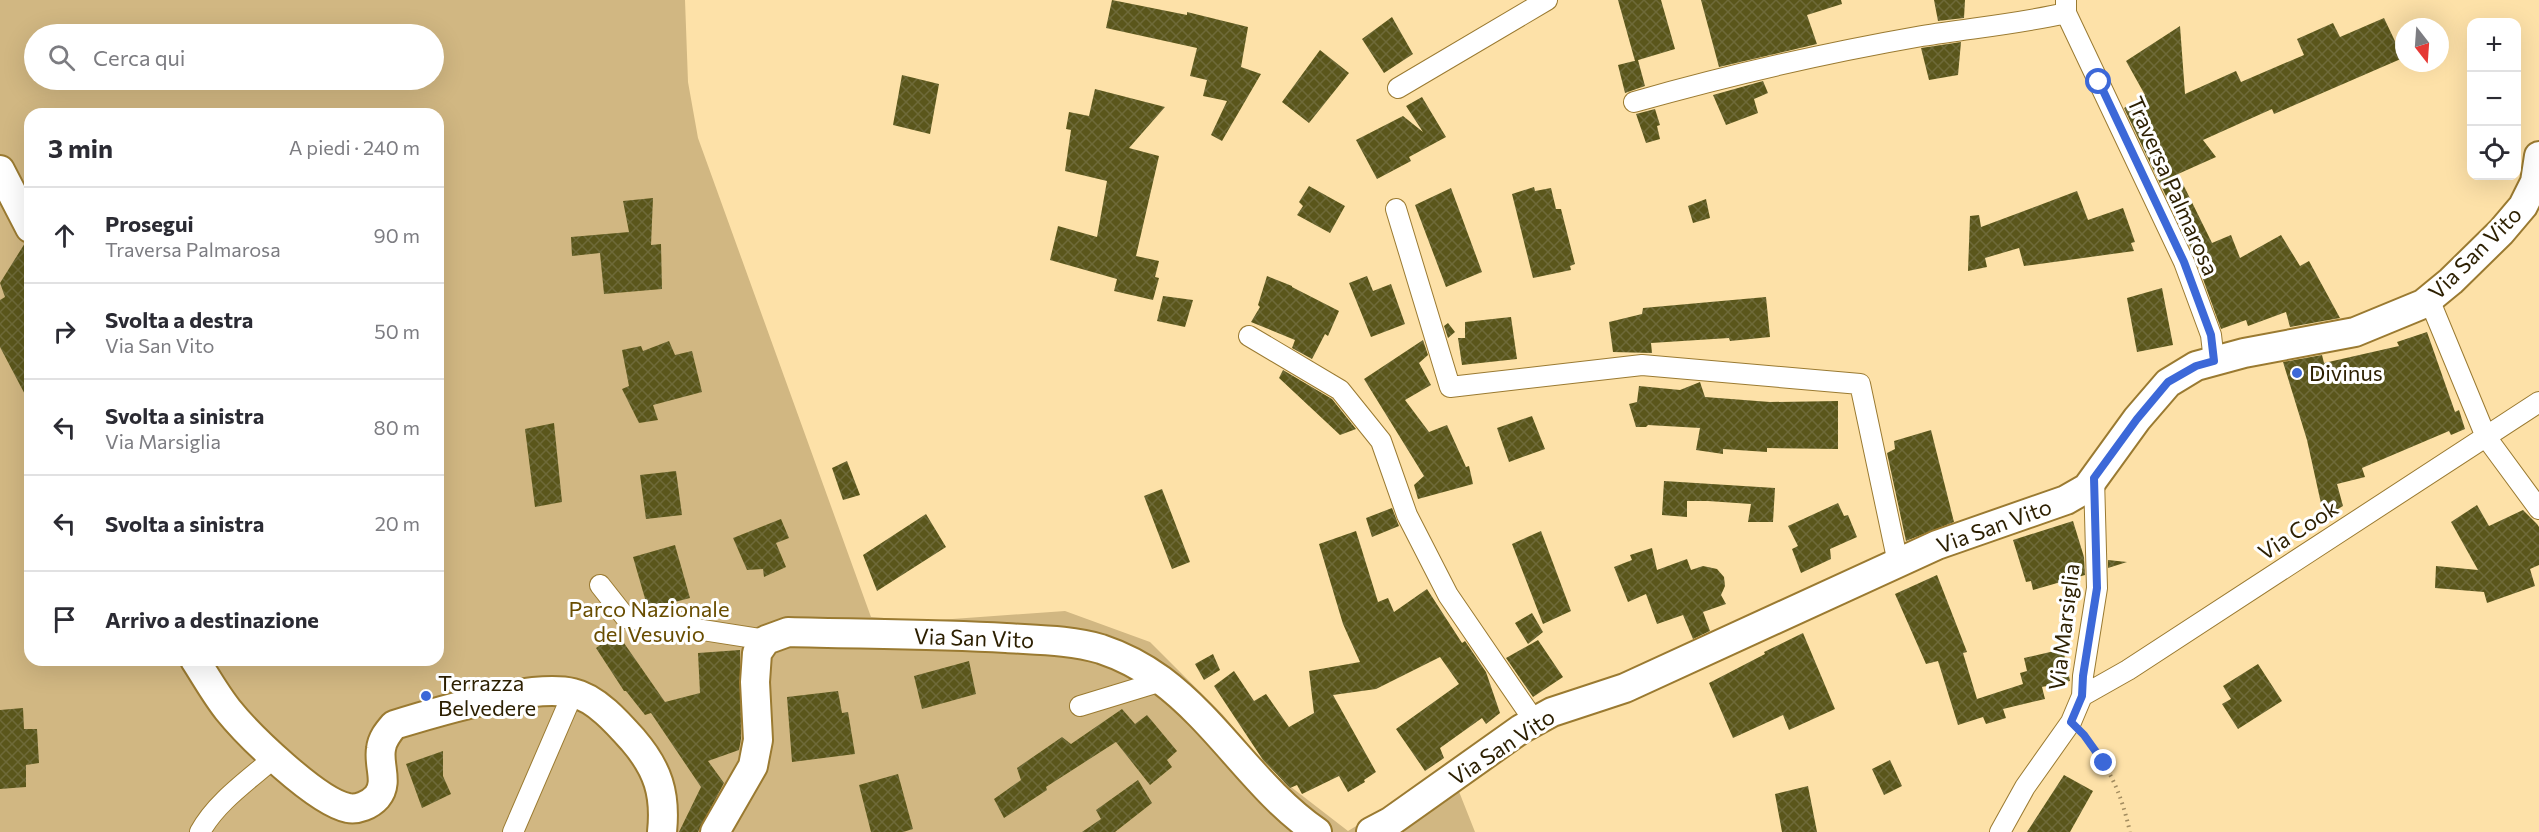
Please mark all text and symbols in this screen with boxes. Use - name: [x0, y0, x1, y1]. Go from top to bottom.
- north arrow: [2395, 18, 2449, 72]
- map controls: [2467, 18, 2521, 180]
- button: +: [2467, 18, 2521, 72]
- search box: [24, 24, 444, 90]
- icon: search: [45, 41, 78, 74]
- text: Cerca qui: [93, 44, 185, 71]
- route start: [2085, 68, 2111, 94]
- button: −: [2467, 72, 2521, 126]
- street label: Traversa Palmarosa: [2122, 92, 2225, 280]
- button: locate: [2467, 126, 2521, 180]
- text: 3 min: [48, 132, 113, 163]
- text: A piedi · 240 m: [289, 135, 420, 159]
- street label: Via San Vito: [2423, 201, 2527, 305]
- text: Prosegui: [105, 210, 194, 237]
- icon: ahead: [48, 219, 81, 252]
- text: 90 m: [374, 223, 420, 247]
- text: Traversa Palmarosa: [105, 237, 281, 261]
- text: Svolta a destra: [105, 306, 253, 333]
- icon: right: [48, 315, 81, 348]
- text: 50 m: [374, 319, 420, 343]
- text: Via San Vito: [105, 333, 215, 357]
- place label: Divinus: [2309, 359, 2383, 386]
- marker: Divinus: [2290, 366, 2304, 380]
- text: Svolta a sinistra: [105, 402, 264, 429]
- icon: left: [48, 411, 81, 444]
- text: 80 m: [374, 415, 420, 439]
- text: Via Marsiglia: [105, 429, 221, 453]
- street label: Via San Vito: [1933, 492, 2055, 559]
- street label: Via Cook: [2253, 494, 2343, 565]
- icon: left: [48, 507, 81, 540]
- text: Svolta a sinistra: [105, 510, 264, 537]
- text: 20 m: [375, 511, 420, 535]
- street label: Via Marsiglia: [2042, 562, 2085, 692]
- park label: Parco Nazionale del Vesuvio: [568, 595, 730, 647]
- icon: arrive: [48, 603, 81, 636]
- text: Arrivo a destinazione: [105, 606, 319, 633]
- street label: Via San Vito: [913, 622, 1035, 653]
- place label: Terrazza Belvedere: [438, 669, 536, 721]
- marker: Terrazza Belvedere: [419, 689, 433, 703]
- street label: Via San Vito: [1444, 702, 1560, 791]
- route end: [2090, 749, 2116, 775]

